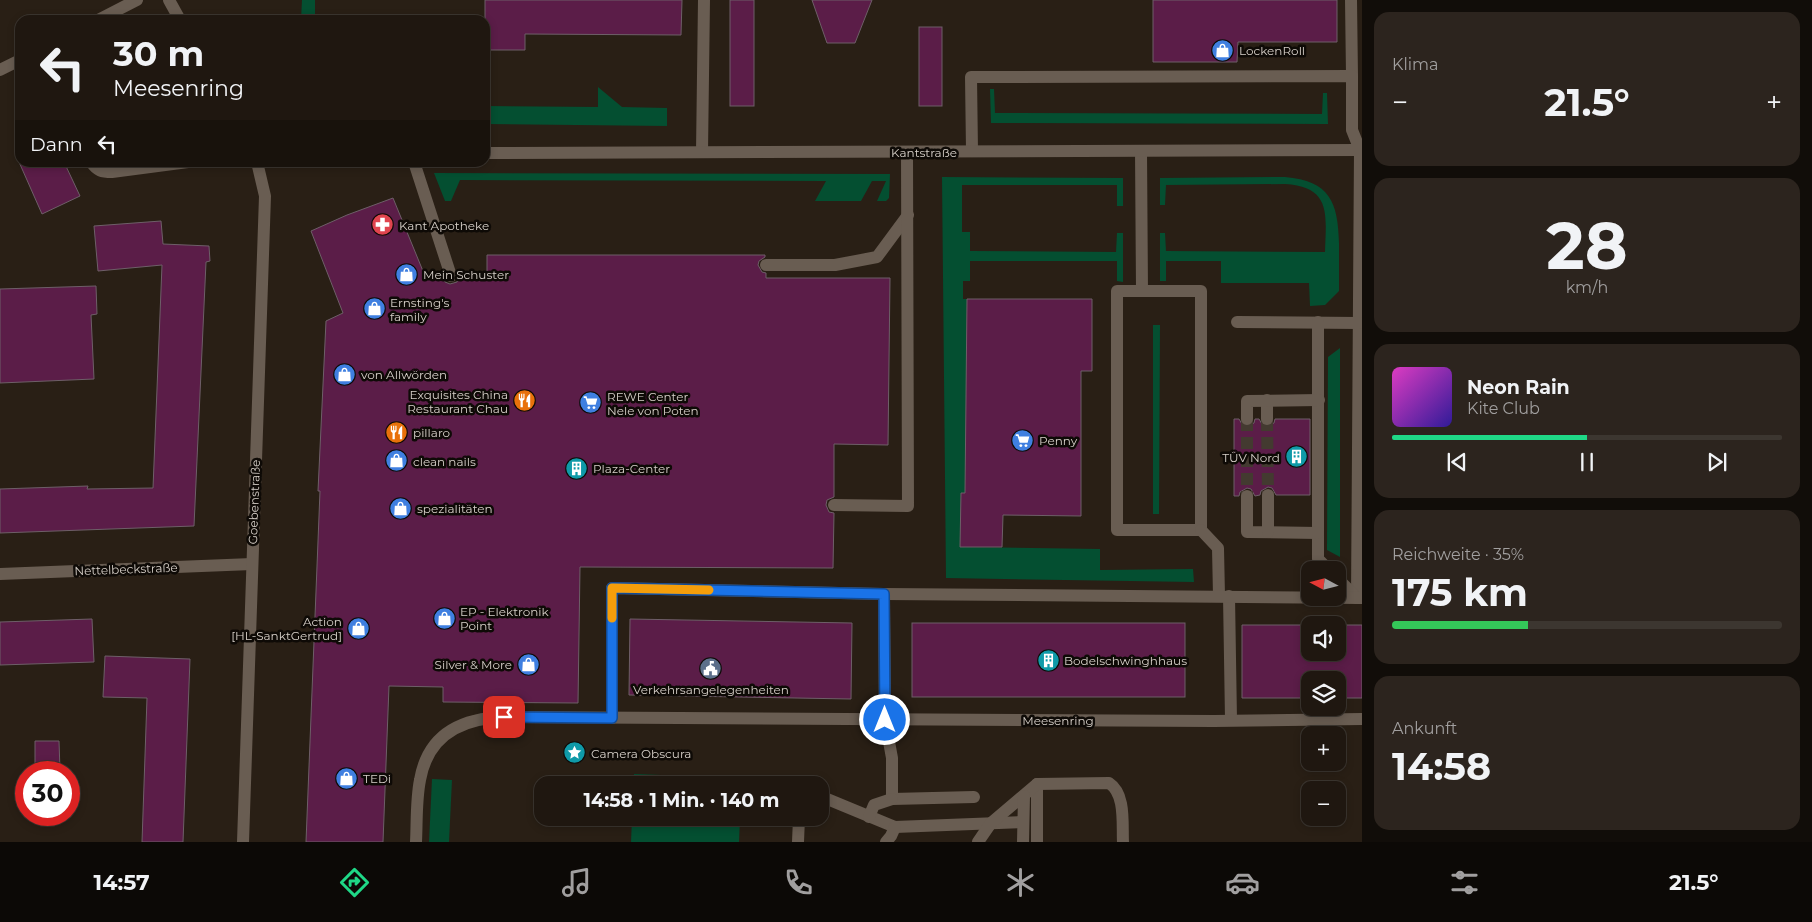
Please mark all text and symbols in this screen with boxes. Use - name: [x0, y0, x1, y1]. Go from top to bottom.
- text: 30 m: [113, 32, 204, 75]
- icon: left: [30, 35, 95, 100]
- shop icon: LockenRoll: [1211, 38, 1235, 62]
- place label: LockenRoll: [1239, 43, 1305, 58]
- text: Klima: [1392, 55, 1438, 74]
- text: Meesenring: [113, 75, 244, 102]
- text: 21.5°: [1544, 79, 1630, 126]
- text: −: [1392, 85, 1408, 119]
- text: +: [1766, 85, 1782, 119]
- icon: left: [93, 130, 121, 158]
- text: Dann: [30, 133, 83, 156]
- street label: Kantstraße: [891, 145, 957, 160]
- text: 28: [1546, 206, 1628, 285]
- pharmacy icon: Kant Apotheke: [371, 213, 395, 237]
- place label: Kant Apotheke: [399, 218, 489, 233]
- shop icon: Mein Schuster: [395, 262, 419, 286]
- place label: Mein Schuster: [423, 267, 509, 282]
- text: km/h: [1566, 278, 1608, 297]
- place label: Ernsting's family: [390, 295, 450, 324]
- shop icon: Ernsting's family: [362, 297, 386, 321]
- shop icon: von Allwörden: [333, 362, 357, 386]
- place label: von Allwörden: [361, 367, 447, 382]
- text: Neon Rain: [1467, 376, 1570, 399]
- place label: Exquisites China Restaurant Chau: [407, 387, 508, 416]
- restaurant icon: Exquisites China Restaurant Chau: [512, 389, 536, 413]
- place label: REWE Center Nele von Poten: [607, 389, 699, 418]
- supermarket icon: REWE Center Nele von Poten: [579, 391, 603, 415]
- text: Kite Club: [1467, 399, 1540, 418]
- restaurant icon: pillaro: [385, 420, 409, 444]
- place label: pillaro: [413, 425, 450, 440]
- supermarket icon: Penny: [1011, 428, 1035, 452]
- place label: Penny: [1039, 433, 1078, 448]
- building icon: TÜV Nord: [1284, 445, 1308, 469]
- icon: previous: [1443, 448, 1471, 476]
- icon: pause: [1573, 448, 1601, 476]
- icon: next: [1703, 448, 1731, 476]
- shop icon: clean nails: [385, 449, 409, 473]
- place label: TÜV Nord: [1222, 450, 1280, 465]
- place label: clean nails: [413, 454, 476, 469]
- building icon: Plaza-Center: [565, 456, 589, 480]
- street label: Goebenstraße: [245, 459, 263, 545]
- place label: Plaza-Center: [593, 461, 670, 476]
- shop icon: spezialitäten: [389, 496, 413, 520]
- place label: spezialitäten: [417, 501, 493, 516]
- text: Reichweite · 35%: [1392, 545, 1524, 564]
- street label: Nettelbeckstraße: [74, 560, 178, 578]
- north arrow: [1301, 561, 1346, 606]
- map controls: [1301, 561, 1346, 826]
- text: 175 km: [1392, 569, 1528, 616]
- place label: EP - Elektronik Point: [460, 604, 550, 633]
- shop icon: EP - Elektronik Point: [432, 606, 456, 630]
- place label: Action [HL-SanktGertrud]: [231, 614, 342, 643]
- shop icon: Action [HL-SanktGertrud]: [346, 616, 370, 640]
- button: sound: [1301, 616, 1346, 661]
- building icon: Bodelschwinghhaus: [1036, 648, 1060, 672]
- shop icon: Silver & More: [516, 652, 540, 676]
- place label: Bodelschwinghhaus: [1064, 653, 1187, 668]
- public building icon: Verkehrsangelegenheiten: [699, 656, 723, 680]
- place label: Silver & More: [435, 657, 512, 672]
- button: layers: [1301, 671, 1346, 716]
- place label: Verkehrsangelegenheiten: [633, 682, 789, 697]
- position arrow: [858, 693, 910, 745]
- pin: [483, 696, 525, 738]
- icon: arrive: [490, 703, 518, 731]
- street label: Meesenring: [1022, 713, 1094, 728]
- text: Ankunft: [1392, 719, 1457, 738]
- button: +: [1301, 726, 1346, 771]
- place icon: Camera Obscura: [563, 741, 587, 765]
- text: 14:58: [1392, 743, 1491, 790]
- place label: Camera Obscura: [591, 746, 691, 761]
- speed limit sign: 30: [15, 761, 80, 826]
- shop icon: TEDi: [335, 766, 359, 790]
- place label: TEDi: [363, 771, 391, 786]
- button: −: [1301, 781, 1346, 826]
- text: 14:58 · 1 Min. · 140 m: [583, 789, 780, 812]
- icon: directions: [337, 865, 372, 900]
- icon: music: [559, 865, 594, 900]
- icon: phone: [781, 865, 816, 900]
- icon: climate: [1003, 865, 1038, 900]
- icon: car: [1225, 865, 1260, 900]
- icon: filters: [1447, 865, 1482, 900]
- text: 14:57: [94, 869, 150, 896]
- text: 21.5°: [1669, 869, 1718, 896]

